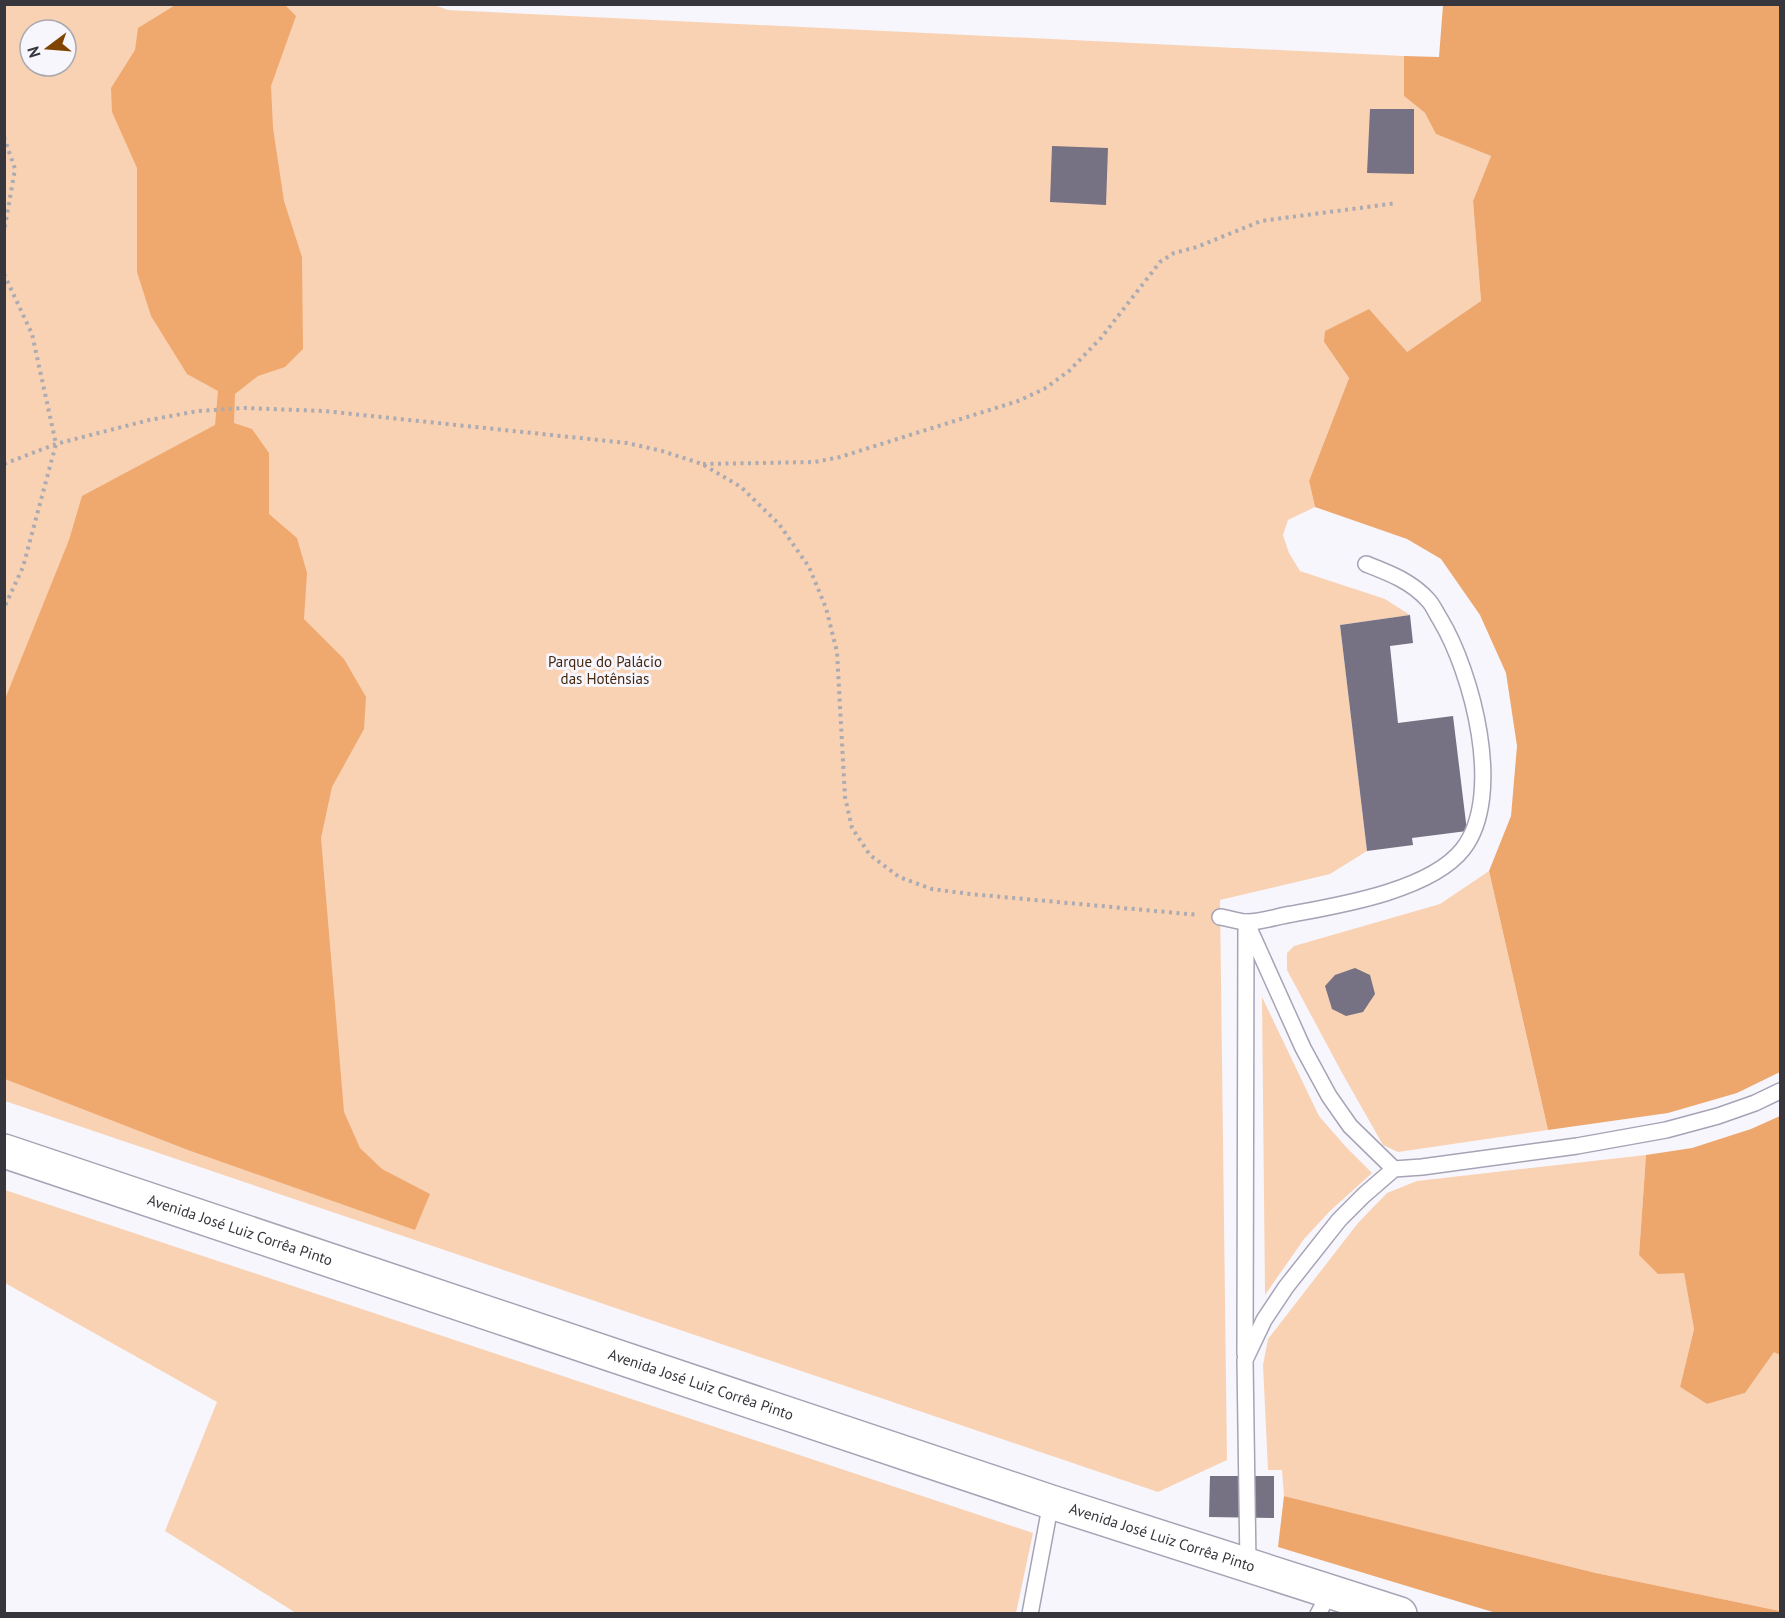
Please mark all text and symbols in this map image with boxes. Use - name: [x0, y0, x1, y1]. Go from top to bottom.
- north arrow: [18, 18, 78, 78]
- text: N: [23, 44, 45, 60]
- park label: Parque do Palácio das Hotênsias: [548, 652, 662, 688]
- street label: Avenida José Luiz Corrêa Pinto: [145, 1190, 335, 1270]
- street label: Avenida José Luiz Corrêa Pinto: [606, 1344, 796, 1424]
- street label: Avenida José Luiz Corrêa Pinto: [1067, 1499, 1258, 1576]

